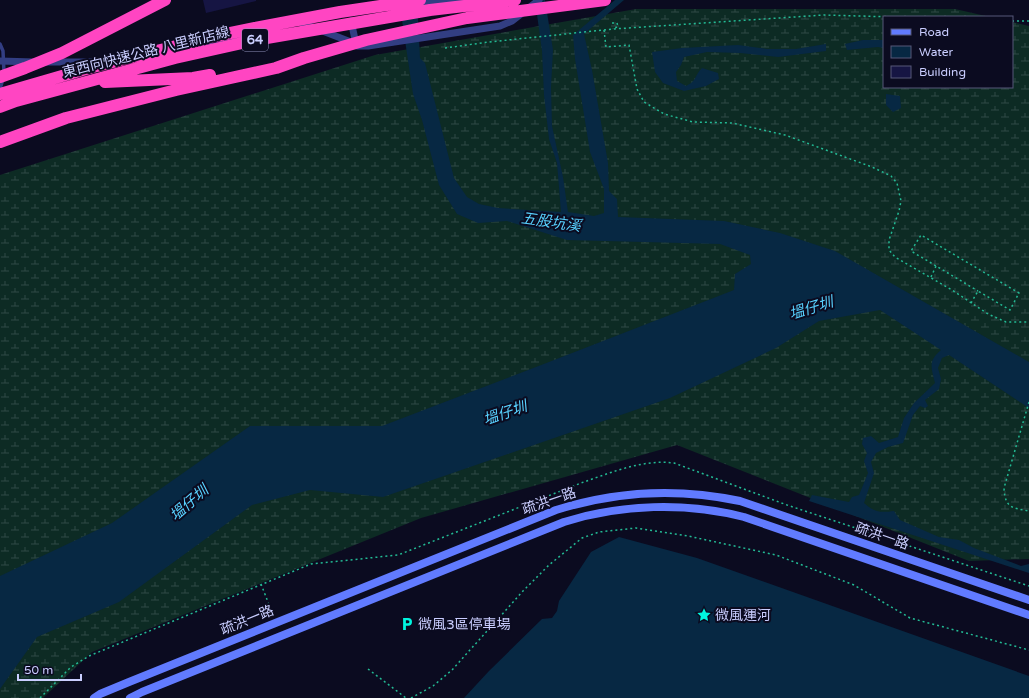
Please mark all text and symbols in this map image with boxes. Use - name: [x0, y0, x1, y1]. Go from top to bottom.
- legend: [883, 16, 1013, 88]
- street label: 東西向快速公路 八里新店線: [61, 23, 231, 81]
- text: Road: [919, 25, 949, 39]
- road number: 64: [242, 29, 268, 51]
- text: Water: [919, 45, 954, 59]
- text: Building: [919, 65, 966, 79]
- water label: 五股坑溪: [520, 209, 584, 235]
- water label: 塭仔圳: [787, 292, 837, 323]
- water label: 塭仔圳: [481, 397, 531, 429]
- water label: 塭仔圳: [166, 480, 213, 525]
- street label: 疏洪一路: [520, 484, 578, 518]
- street label: 疏洪一路: [853, 519, 911, 553]
- street label: 疏洪一路: [218, 602, 276, 638]
- place icon: 微風運河: [696, 607, 712, 623]
- place label: 微風運河: [715, 607, 771, 624]
- parking icon: 微風3區停車場: [399, 616, 415, 632]
- place label: 微風3區停車場: [418, 616, 511, 633]
- scale bar: [18, 656, 81, 682]
- text: 50 m: [24, 663, 53, 677]

